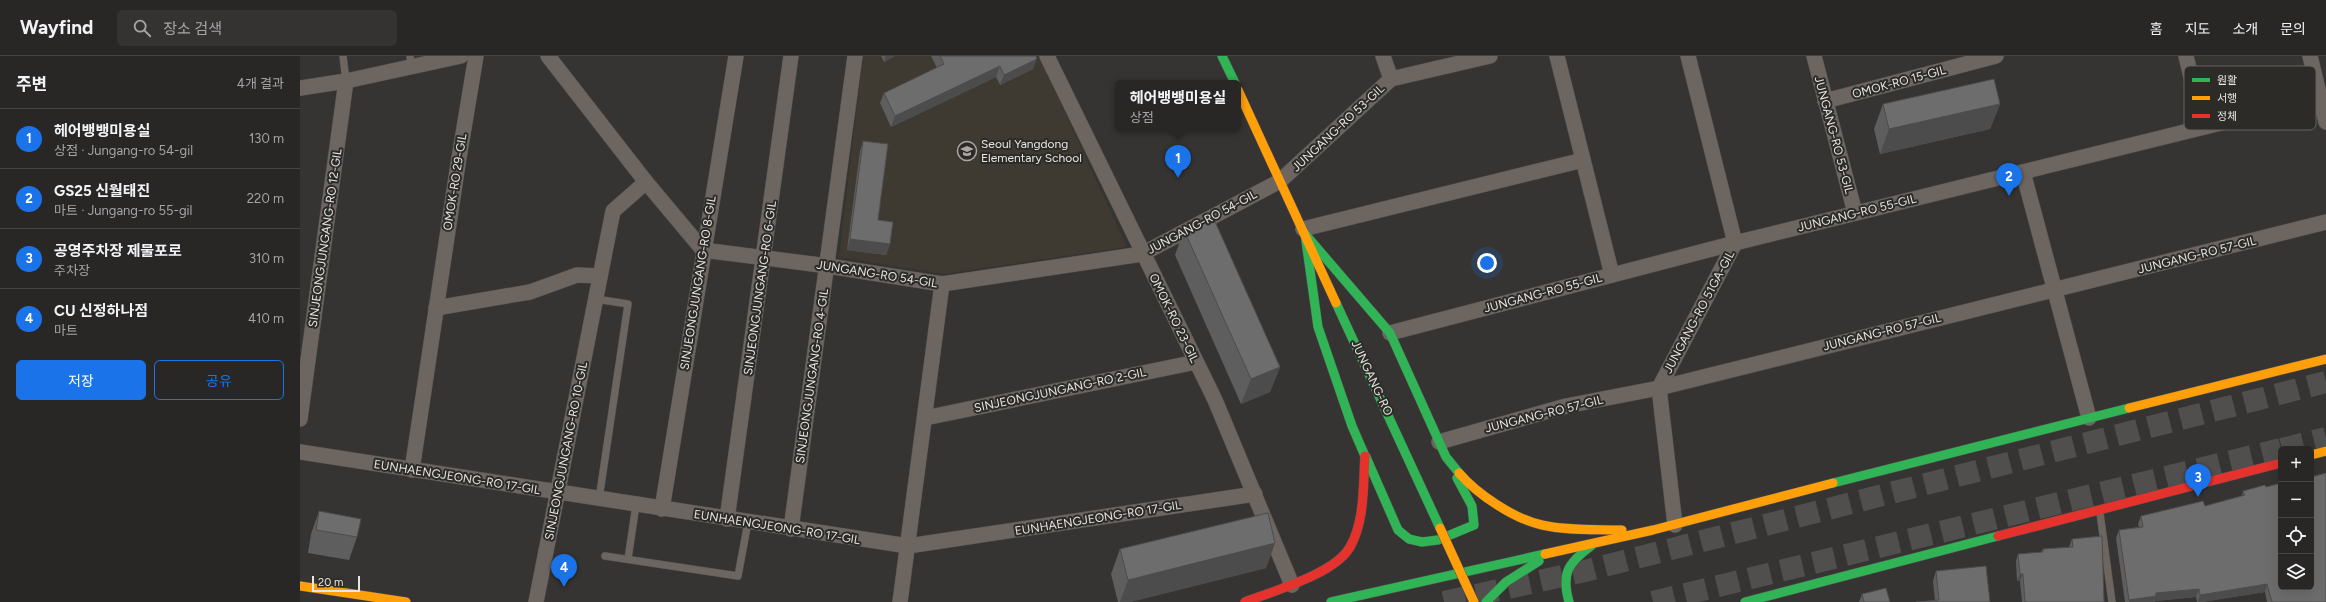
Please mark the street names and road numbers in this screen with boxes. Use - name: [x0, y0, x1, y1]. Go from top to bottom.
- street label: OMOK-RO 15-GIL: [1851, 63, 1948, 101]
- street label: JUNGANG-RO 53-GIL: [1812, 75, 1857, 196]
- street label: JUNGANG-RO 53-GIL: [1289, 81, 1388, 174]
- street label: OMOK-RO 29-GIL: [440, 132, 470, 231]
- street label: SINJEONGJUNGANG-RO 12-GIL: [306, 147, 345, 328]
- street label: JUNGANG-RO 54-GIL: [1145, 187, 1260, 257]
- street label: JUNGANG-RO 55-GIL: [1796, 191, 1918, 234]
- street label: SINJEONGJUNGANG-RO 8-GIL: [677, 194, 719, 371]
- street label: SINJEONGJUNGANG-RO 6-GIL: [741, 199, 779, 376]
- street label: JUNGANG-RO 57-GIL: [2137, 233, 2258, 276]
- street label: JUNGANG-RO 51GA-GIL: [1661, 248, 1738, 376]
- street label: JUNGANG-RO 54-GIL: [816, 258, 939, 291]
- street label: JUNGANG-RO 55-GIL: [1482, 270, 1604, 315]
- street label: OMOK-RO 23-GIL: [1146, 271, 1202, 366]
- street label: SINJEONGJUNGANG-RO 4-GIL: [793, 287, 831, 464]
- street label: JUNGANG-RO 57-GIL: [1822, 310, 1943, 353]
- street label: JUNGANG-RO: [1348, 338, 1396, 418]
- street label: SINJEONGJUNGANG-RO 10-GIL: [542, 360, 590, 541]
- street label: SINJEONGJUNGANG-RO 2-GIL: [973, 365, 1148, 415]
- street label: JUNGANG-RO 57-GIL: [1484, 392, 1605, 435]
- street label: EUNHAENGJEONG-RO 17-GIL: [373, 457, 542, 497]
- street label: EUNHAENGJEONG-RO 17-GIL: [1014, 498, 1183, 538]
- street label: EUNHAENGJEONG-RO 17-GIL: [693, 507, 862, 547]

